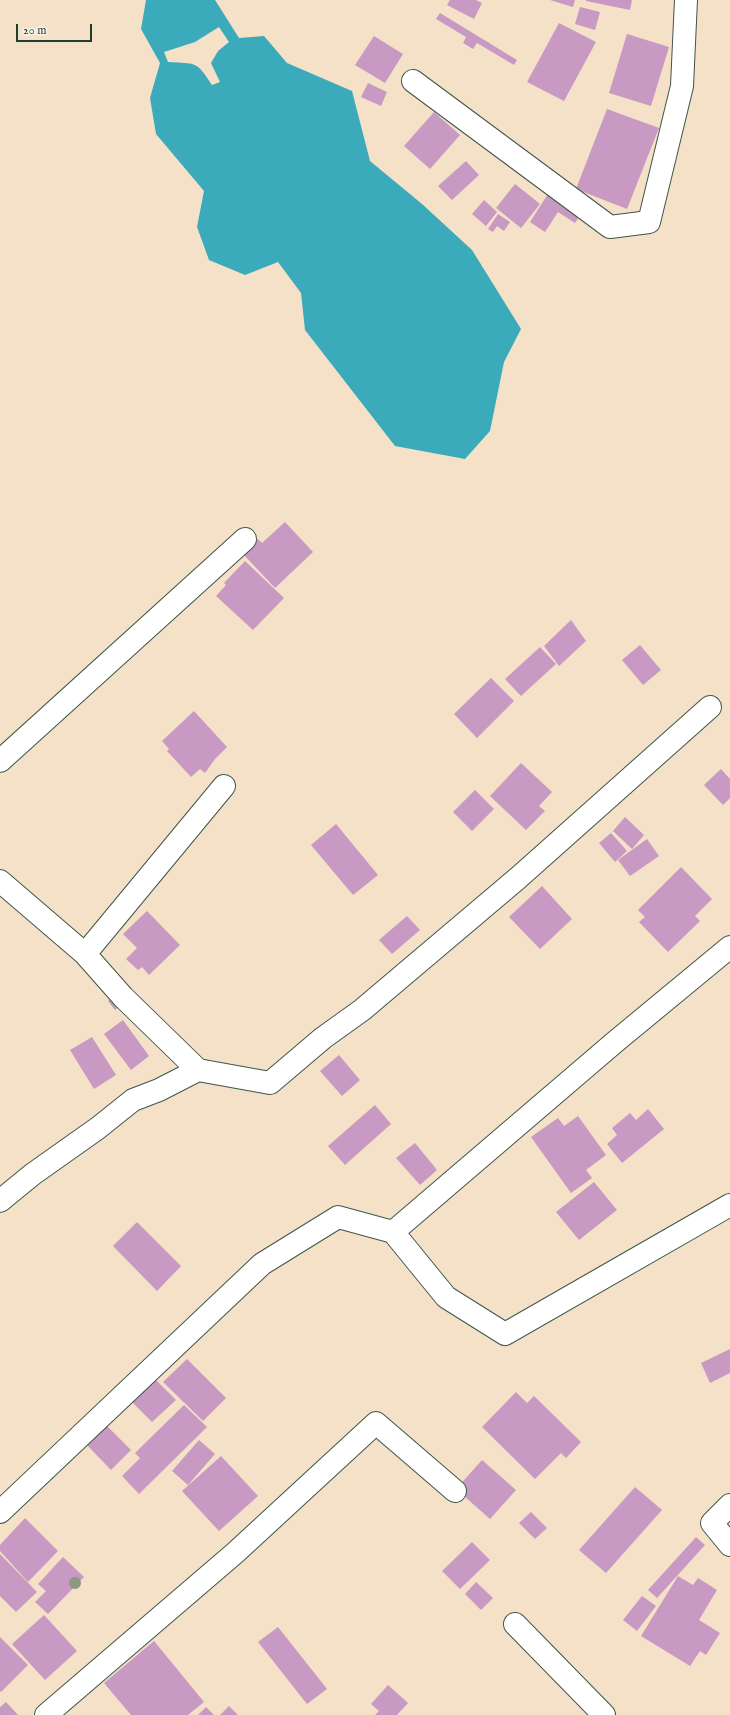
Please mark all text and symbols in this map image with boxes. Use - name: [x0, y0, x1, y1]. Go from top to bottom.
- scale bar: [18, 16, 94, 42]
- text: 20 m: [23, 23, 46, 38]

